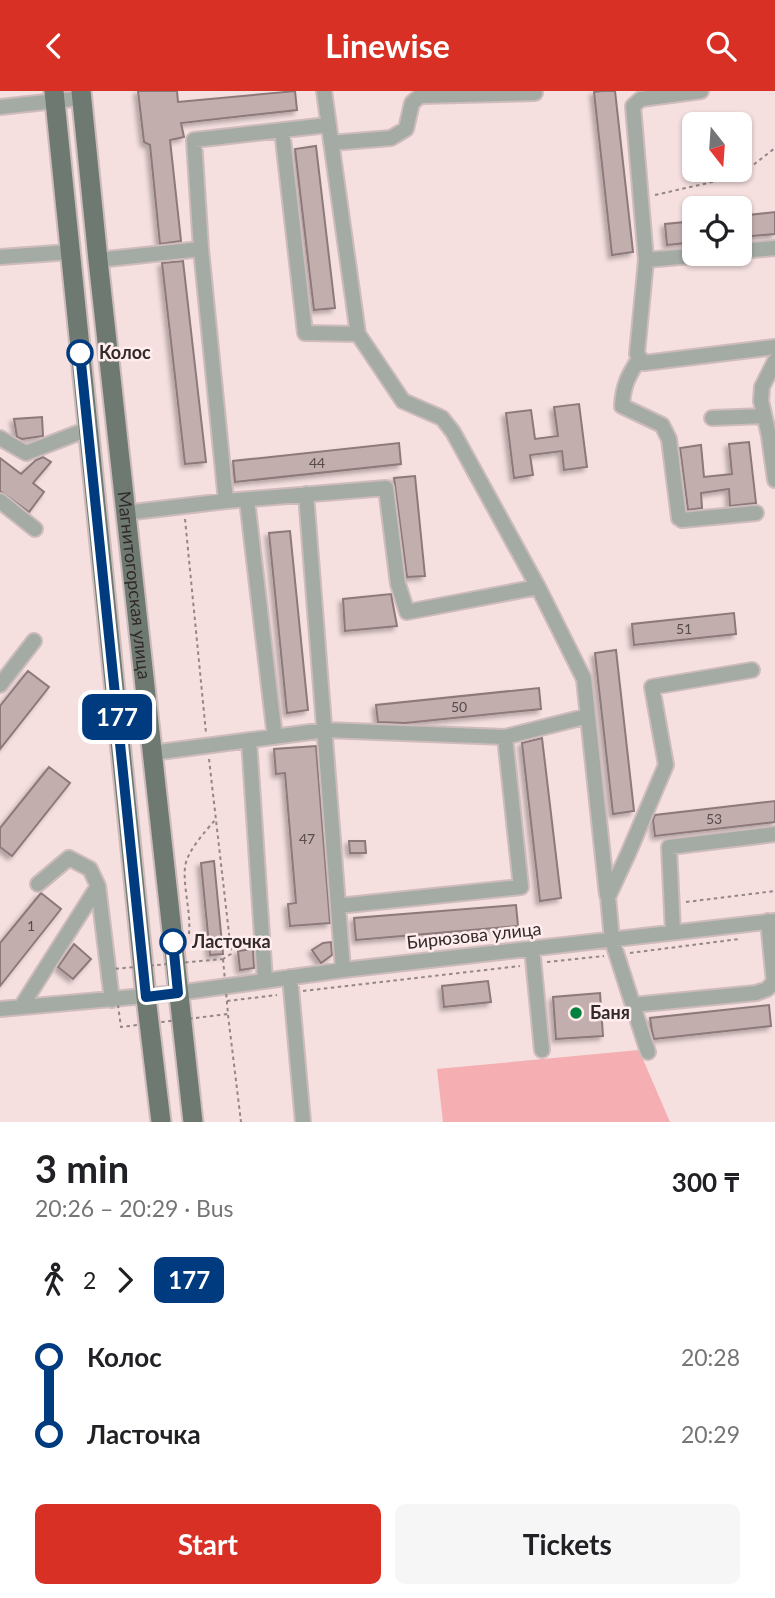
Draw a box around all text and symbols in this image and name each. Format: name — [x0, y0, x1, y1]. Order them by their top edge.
text: Linewise — [325, 26, 450, 65]
icon: back — [35, 27, 73, 65]
icon: search — [702, 27, 740, 65]
north arrow — [682, 112, 752, 182]
map controls — [682, 112, 752, 266]
button: locate — [682, 196, 752, 266]
marker: Колос — [67, 340, 93, 366]
place label: Колос — [99, 341, 151, 363]
house number: 44 — [309, 454, 325, 471]
street label: Магнитогорская улица — [114, 490, 156, 680]
house number: 51 — [676, 620, 692, 637]
line badge: 177 — [77, 694, 157, 740]
house number: 50 — [451, 698, 467, 715]
text: 177 — [96, 702, 138, 731]
house number: 53 — [706, 810, 722, 827]
house number: 47 — [299, 830, 315, 847]
house number: 1 — [27, 917, 35, 934]
street label: Бирюзова улица — [405, 917, 542, 953]
marker: Ласточка — [160, 929, 186, 955]
place label: Ласточка — [191, 930, 271, 952]
place label: Баня — [590, 1001, 630, 1023]
marker: Баня — [568, 1005, 584, 1021]
text: 3 min — [35, 1145, 129, 1191]
text: 300 ₸ — [672, 1166, 740, 1198]
text: 20:26 – 20:29 · Bus — [35, 1194, 234, 1222]
icon: walk — [35, 1261, 73, 1299]
icon: forward — [106, 1261, 144, 1299]
text: 177 — [168, 1265, 210, 1294]
text: 2 — [83, 1266, 96, 1294]
text: Колос — [87, 1341, 162, 1373]
text: 20:28 — [681, 1343, 740, 1371]
text: Ласточка — [87, 1418, 201, 1450]
text: 20:29 — [681, 1420, 740, 1448]
button: Start — [35, 1504, 381, 1584]
button: Tickets — [395, 1504, 740, 1584]

